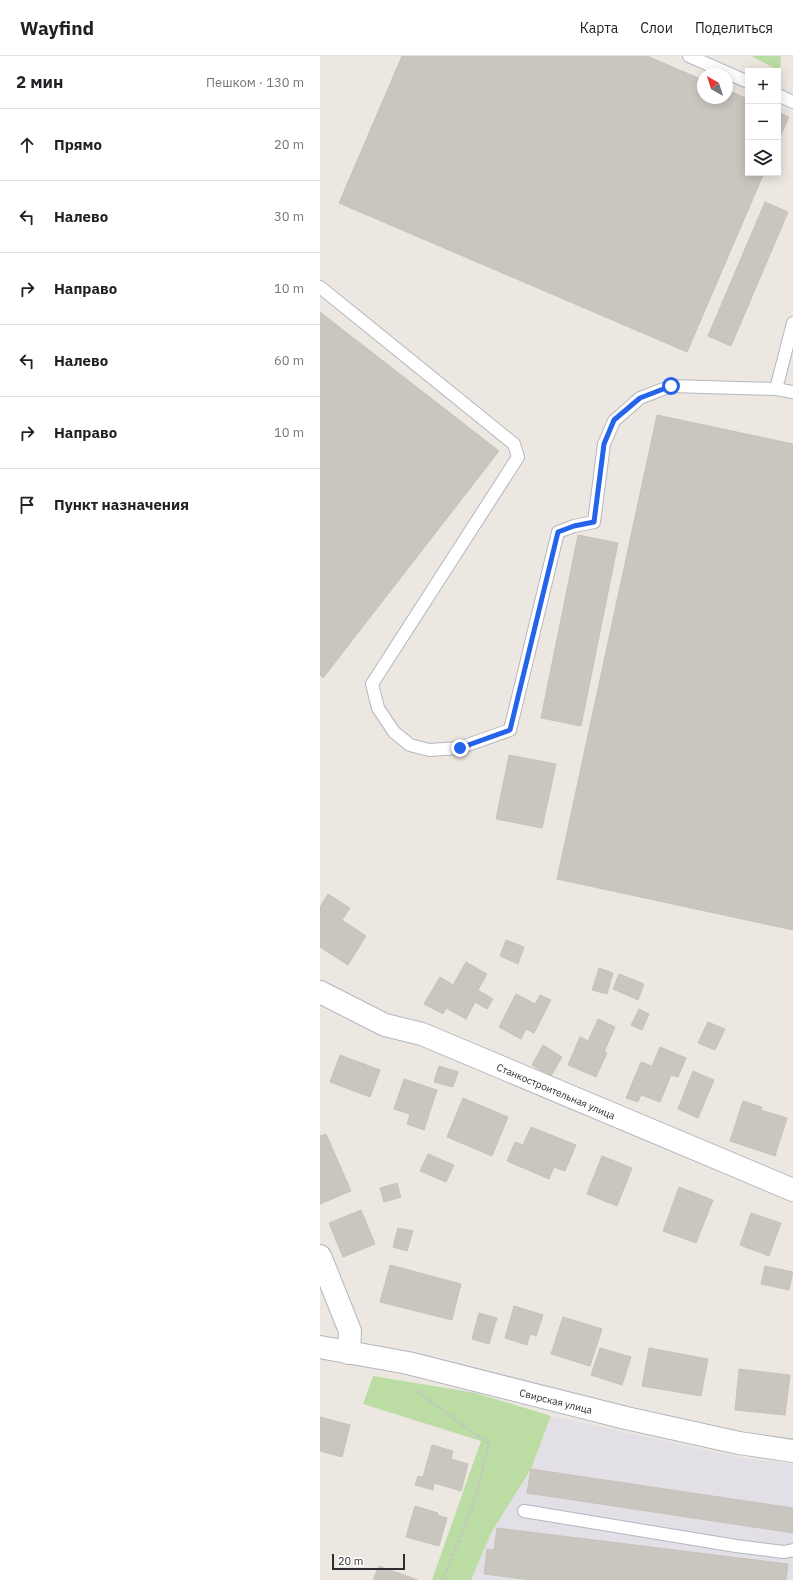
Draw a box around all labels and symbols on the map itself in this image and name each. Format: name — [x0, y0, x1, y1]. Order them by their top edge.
north arrow — [697, 68, 733, 104]
route start — [662, 377, 680, 395]
route end — [451, 739, 469, 757]
street label: Станкостроительная улица — [495, 1061, 618, 1123]
street label: Свирская улица — [518, 1386, 594, 1417]
scale bar — [332, 1552, 405, 1571]

